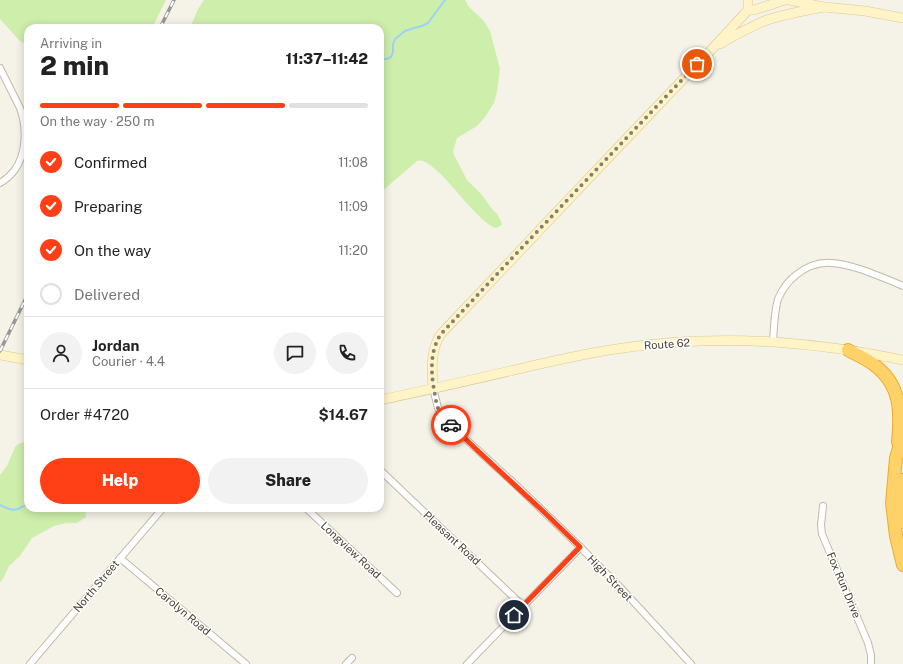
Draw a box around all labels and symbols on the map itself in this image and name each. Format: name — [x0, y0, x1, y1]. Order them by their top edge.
pin — [680, 47, 714, 81]
street label: Route 62 — [644, 336, 691, 352]
courier — [431, 405, 471, 445]
street label: Pleasant Road — [421, 509, 483, 567]
street label: Longview Road — [319, 519, 383, 581]
street label: Fox Run Drive — [825, 550, 863, 620]
street label: High Street — [585, 553, 635, 603]
street label: North Street — [71, 558, 121, 614]
street label: Carolyn Road — [153, 585, 213, 637]
pin — [497, 598, 531, 632]

